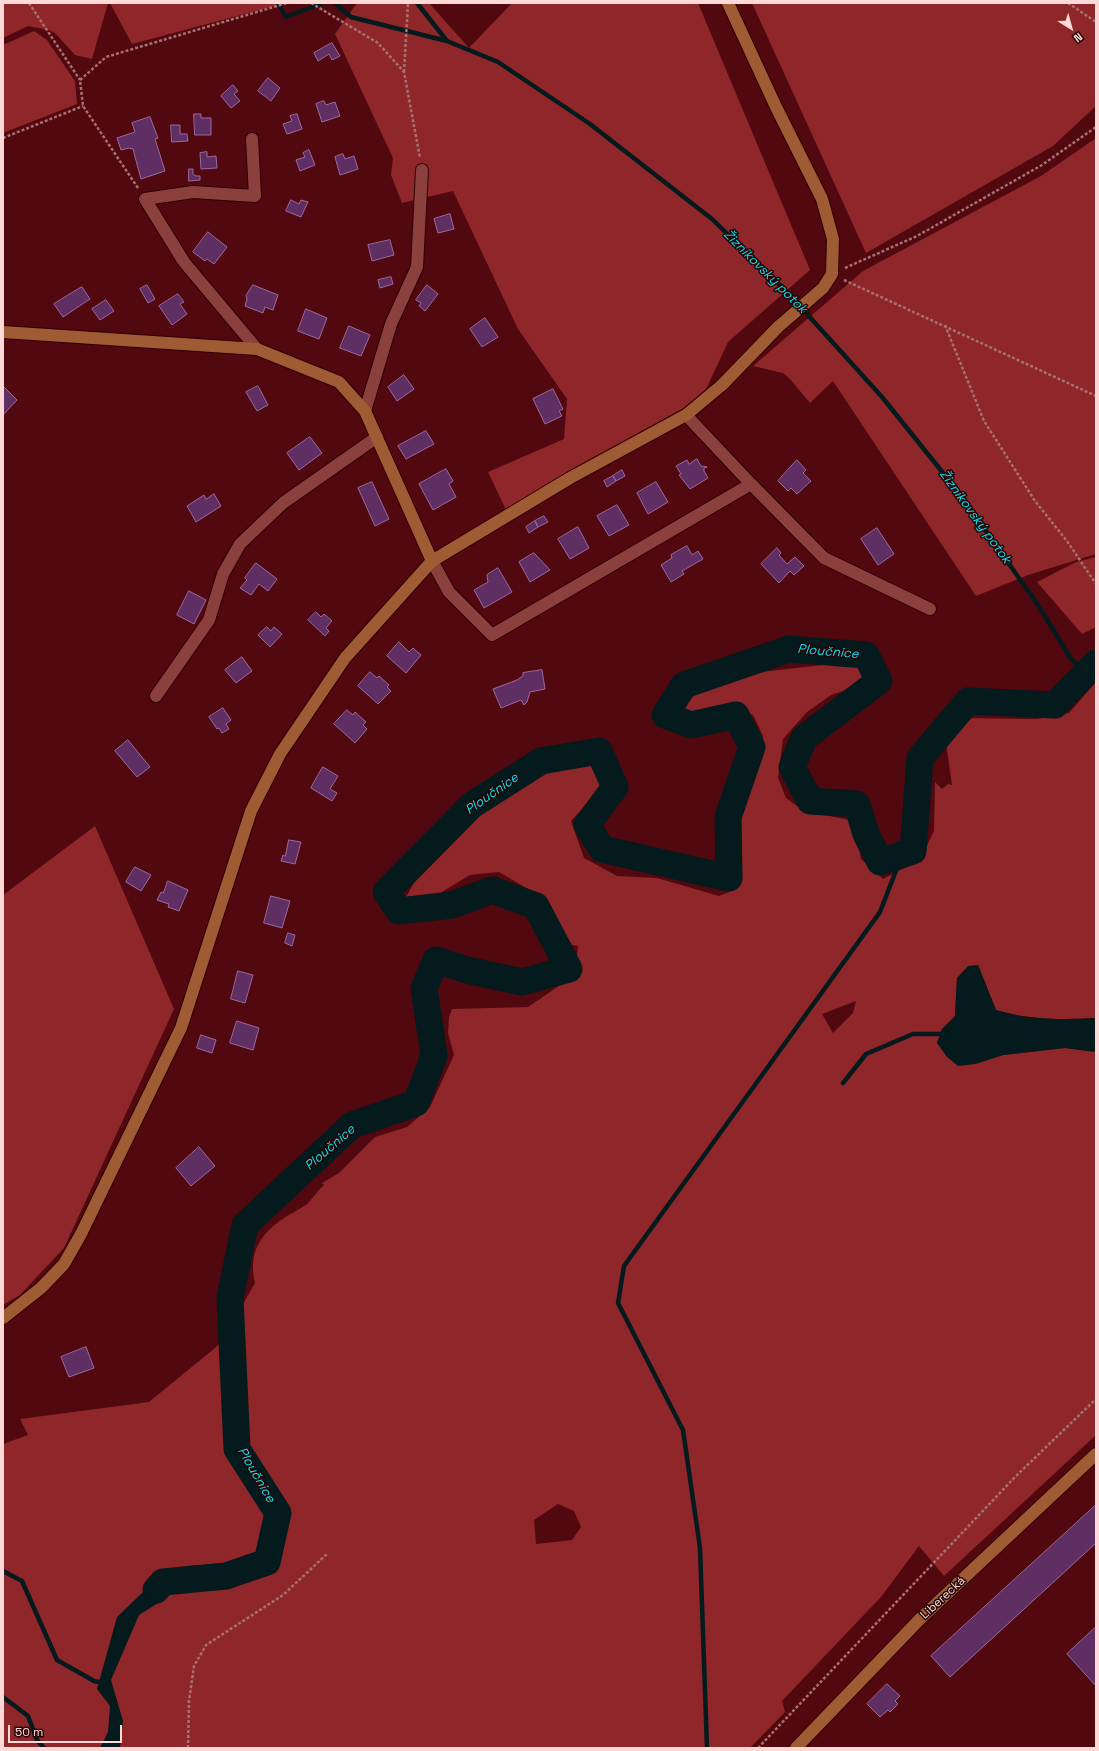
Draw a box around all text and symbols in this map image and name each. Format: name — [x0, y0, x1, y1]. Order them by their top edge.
north arrow — [1051, 8, 1091, 48]
text: N — [1071, 30, 1085, 45]
water label: Žizníkovský potok — [720, 227, 810, 317]
water label: Žizníkovský potok — [936, 467, 1014, 567]
water label: Ploučnice — [797, 642, 859, 662]
water label: Ploučnice — [462, 770, 522, 818]
water label: Ploučnice — [302, 1122, 358, 1174]
water label: Ploučnice — [234, 1445, 278, 1505]
street label: Liberecká — [918, 1574, 968, 1622]
scale bar — [10, 1717, 124, 1743]
text: 50 m — [15, 1724, 43, 1740]

